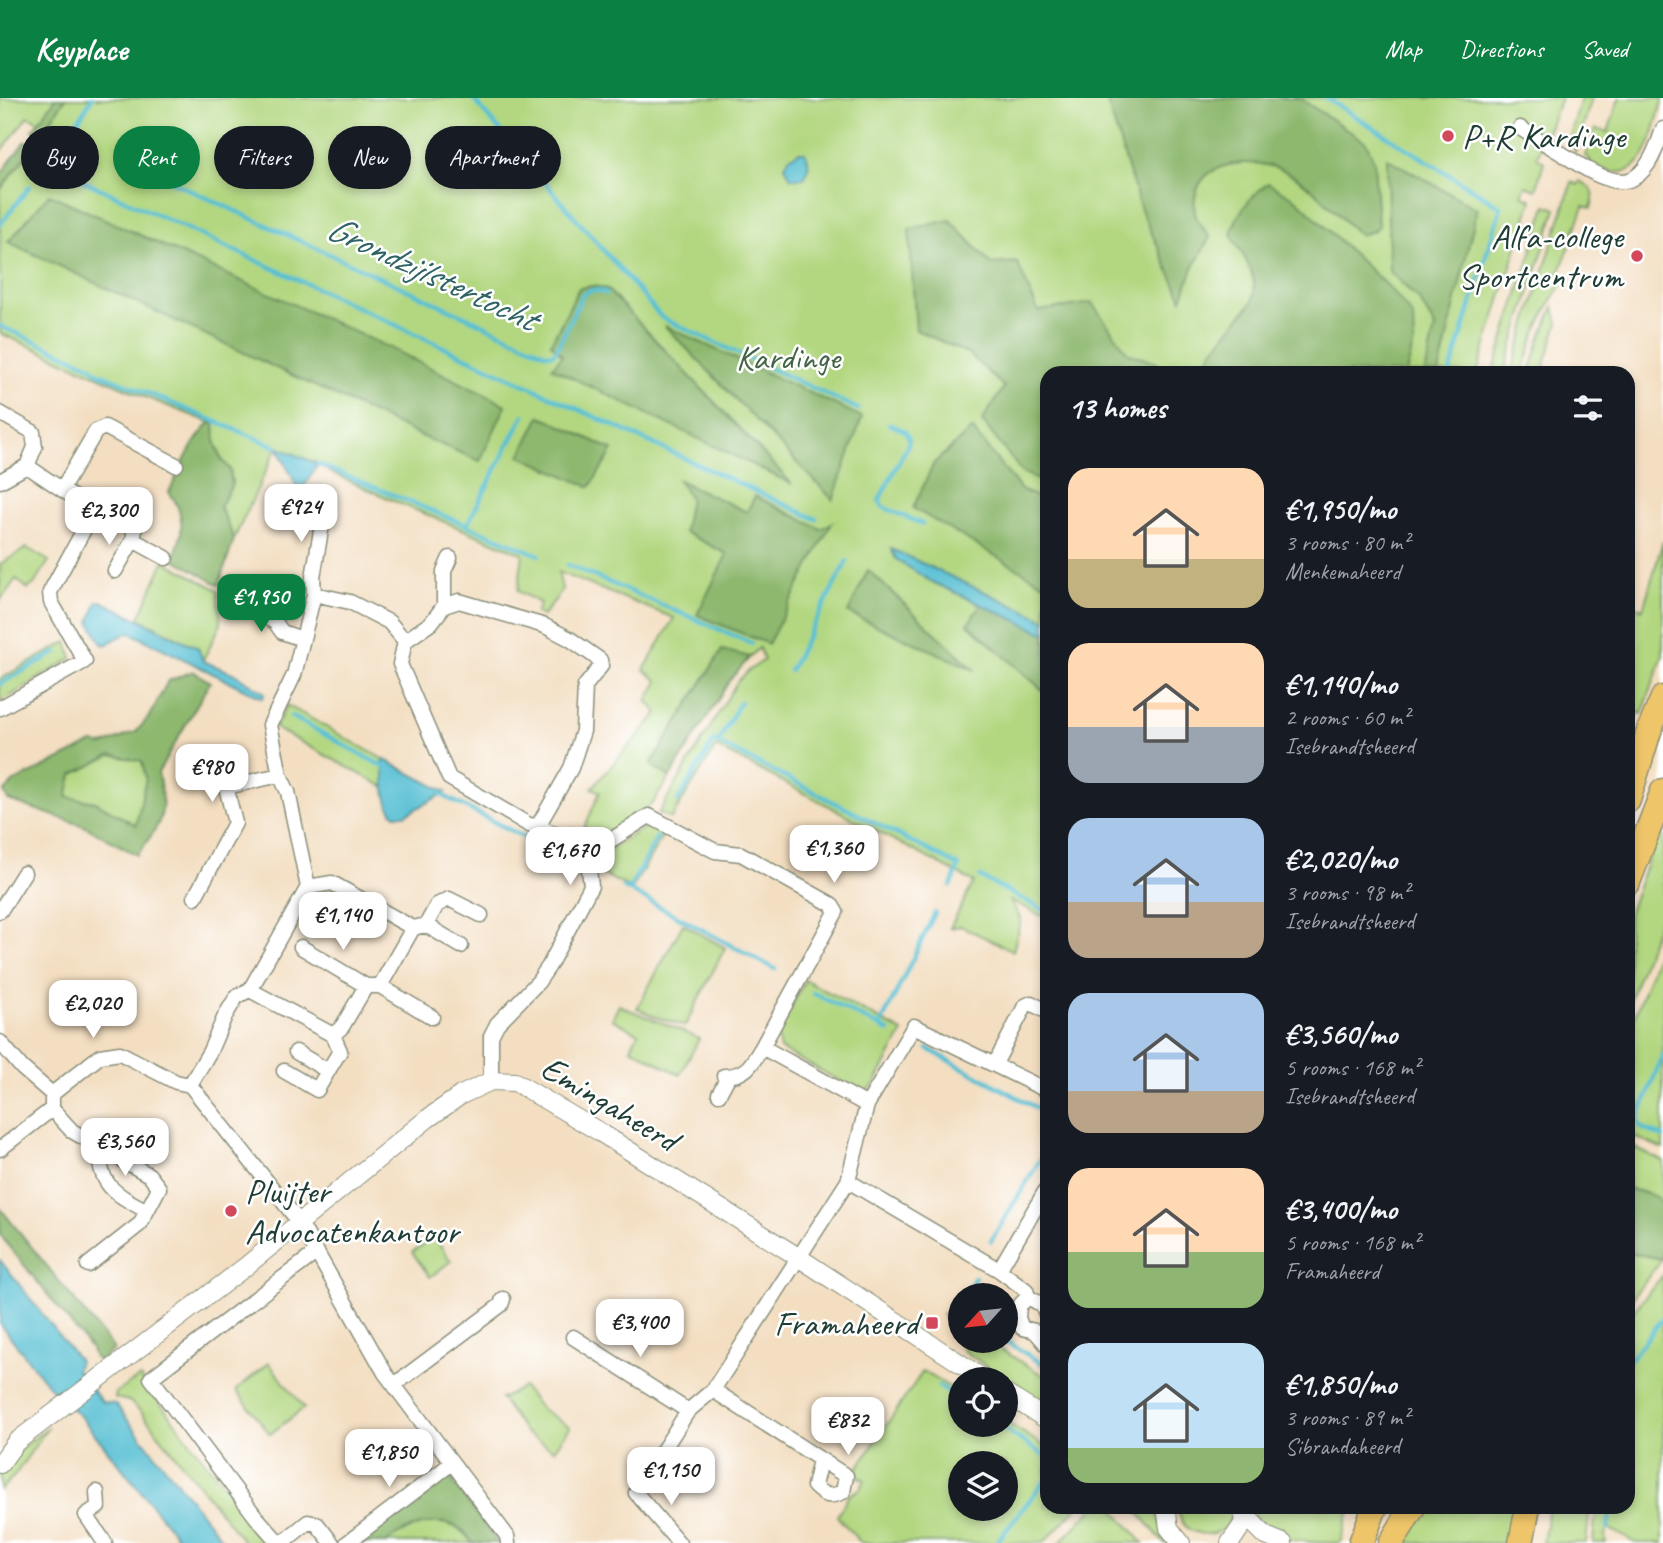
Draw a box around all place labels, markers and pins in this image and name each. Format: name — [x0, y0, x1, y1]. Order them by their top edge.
place label: P+R Kardinge — [1462, 114, 1628, 159]
marker: P+R Kardinge — [1440, 128, 1456, 144]
place label: Alfa-college Sportcentrum — [1458, 214, 1626, 299]
marker: Alfa-college Sportcentrum — [1629, 248, 1645, 264]
pin: €924 — [260, 484, 342, 544]
pin: €2,300 — [52, 488, 166, 547]
pin: €1,950 — [204, 574, 318, 634]
pin: €980 — [171, 744, 253, 804]
pin: €1,360 — [777, 826, 891, 885]
pin: €1,670 — [513, 828, 627, 887]
pin: €1,140 — [286, 892, 400, 952]
pin: €2,020 — [36, 981, 150, 1040]
pin: €3,560 — [68, 1118, 182, 1178]
place label: Pluijter Advocatenkantoor — [245, 1169, 461, 1254]
marker: Pluijter Advocatenkantoor — [223, 1203, 239, 1219]
pin: €3,400 — [583, 1300, 697, 1359]
place label: Framaheerd — [774, 1301, 923, 1346]
marker: Framaheerd — [924, 1315, 940, 1331]
pin: €832 — [807, 1398, 889, 1457]
pin: €1,850 — [332, 1430, 446, 1489]
pin: €1,150 — [614, 1448, 728, 1507]

